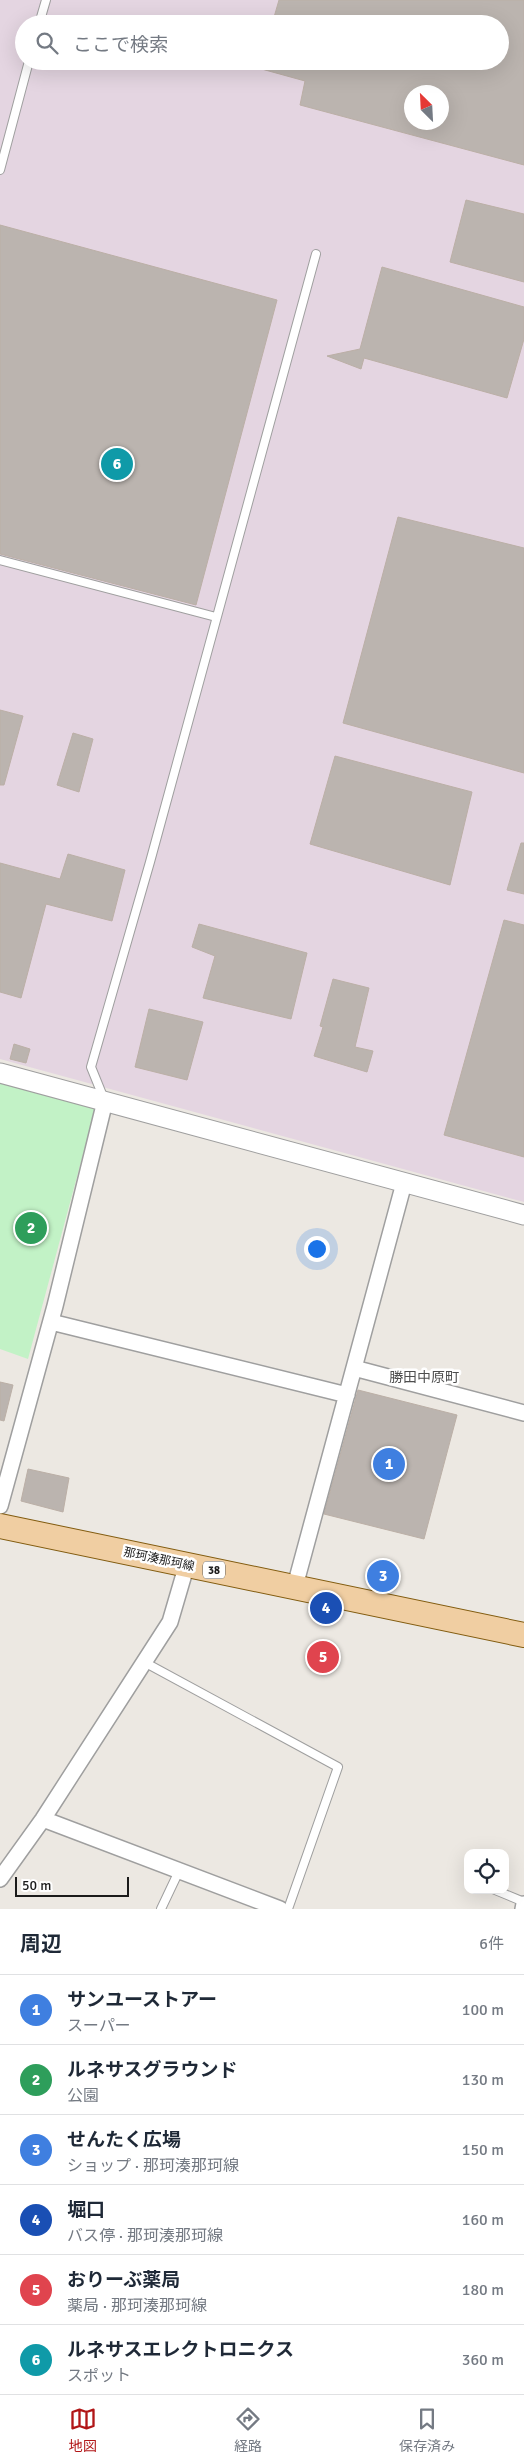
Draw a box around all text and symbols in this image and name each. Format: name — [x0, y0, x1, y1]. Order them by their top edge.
search box — [15, 15, 509, 70]
icon: search — [33, 29, 61, 57]
text: ここで検索 — [73, 33, 168, 57]
north arrow — [404, 85, 449, 130]
pin: 6 — [101, 445, 133, 483]
pin: 2 — [15, 1209, 47, 1247]
your location — [304, 1236, 330, 1262]
district label: 勝田中原町 — [389, 1369, 459, 1386]
pin: 1 — [373, 1445, 405, 1483]
street label: 那珂湊那珂線 — [122, 1545, 196, 1574]
pin: 3 — [367, 1557, 399, 1595]
road number: 38 — [203, 1562, 225, 1578]
pin: 4 — [310, 1589, 342, 1627]
pin: 5 — [307, 1638, 339, 1676]
map controls — [464, 1849, 509, 1894]
button: locate — [464, 1849, 509, 1894]
scale bar — [15, 1874, 129, 1897]
text: 50 m — [22, 1877, 51, 1894]
text: 周辺 — [20, 1931, 62, 1957]
text: 6件 — [479, 1934, 504, 1954]
text: サンユーストアー — [67, 1988, 217, 2012]
text: 1 — [32, 2000, 40, 2020]
text: 100 m — [462, 2000, 504, 2020]
text: スーパー — [67, 2016, 131, 2036]
text: ルネサスグラウンド — [67, 2058, 238, 2082]
text: 2 — [32, 2070, 40, 2090]
text: 130 m — [462, 2070, 504, 2090]
text: 公園 — [67, 2086, 99, 2106]
text: せんたく広場 — [67, 2128, 181, 2152]
text: 3 — [32, 2140, 40, 2160]
text: 150 m — [462, 2140, 504, 2160]
text: ショップ · 那珂湊那珂線 — [67, 2156, 239, 2176]
text: 堀口 — [67, 2198, 105, 2222]
text: 4 — [32, 2210, 40, 2230]
text: 160 m — [462, 2210, 504, 2230]
text: バス停 · 那珂湊那珂線 — [67, 2226, 223, 2246]
text: おりーぶ薬局 — [67, 2268, 180, 2292]
text: 5 — [32, 2280, 40, 2300]
text: 180 m — [462, 2280, 504, 2300]
text: 薬局 · 那珂湊那珂線 — [67, 2296, 207, 2316]
text: ルネサスエレクトロニクス — [67, 2338, 294, 2362]
text: 6 — [32, 2350, 40, 2370]
text: 360 m — [462, 2350, 504, 2370]
text: スポット — [67, 2366, 131, 2386]
tab: 地図 — [69, 2405, 97, 2455]
tab: 経路 — [234, 2405, 262, 2455]
tab: 保存済み — [399, 2405, 455, 2455]

